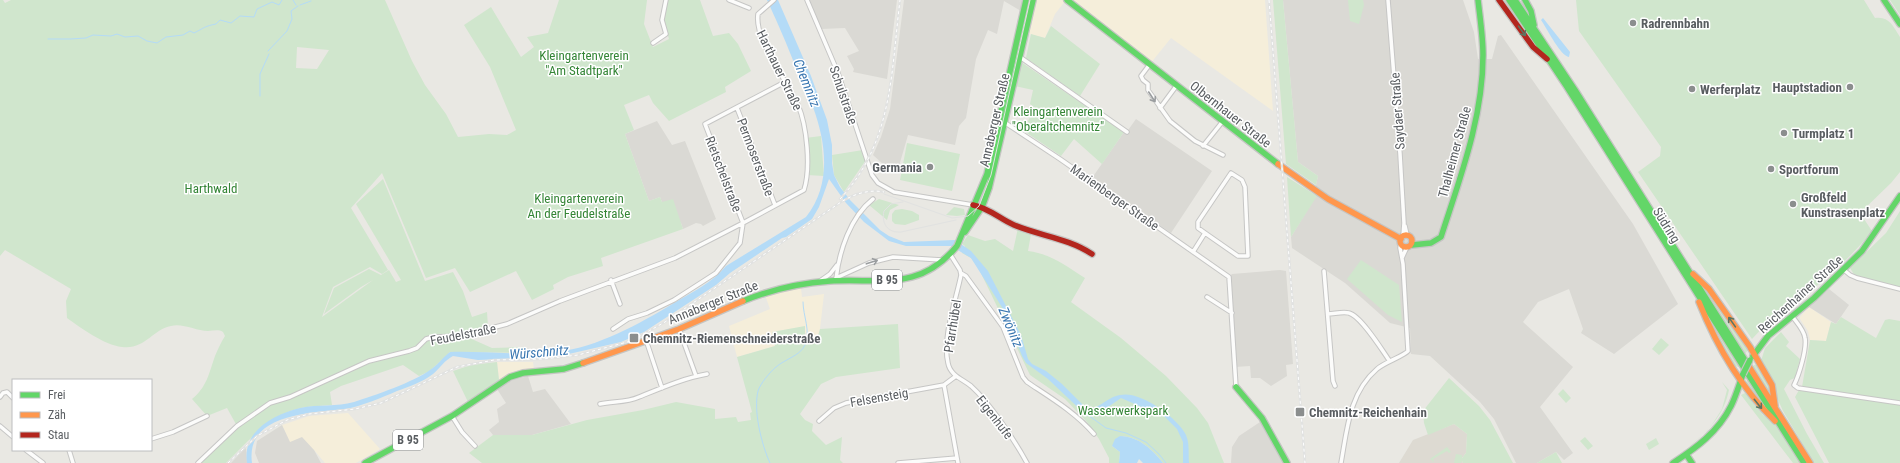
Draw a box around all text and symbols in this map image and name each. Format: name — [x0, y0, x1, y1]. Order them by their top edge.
place label: Radrennbahn — [1641, 16, 1709, 31]
marker: Radrennbahn — [1628, 18, 1638, 28]
one-way arrow — [1518, 26, 1526, 37]
street label: Harthauer Straße — [754, 28, 806, 113]
park label: Kleingartenverein "Am Stadtpark" — [539, 48, 629, 78]
water label: Chemnitz — [790, 57, 824, 109]
street label: Schulstraße — [827, 64, 861, 126]
street label: Annaberger Straße — [976, 72, 1013, 168]
street label: Saydaer Straße — [1387, 72, 1408, 150]
street label: Olbernhauer Straße — [1187, 78, 1274, 151]
place label: Hauptstadion — [1772, 80, 1842, 95]
place label: Werferplatz — [1700, 82, 1761, 97]
marker: Hauptstadion — [1845, 82, 1855, 92]
marker: Werferplatz — [1687, 84, 1697, 94]
one-way arrow — [1149, 91, 1157, 103]
park label: Kleingartenverein "Oberaltchemnitz" — [1012, 104, 1104, 134]
street label: Thalheimer Straße — [1435, 105, 1474, 199]
street label: Permoserstraße — [734, 116, 777, 198]
place label: Turmplatz 1 — [1792, 126, 1854, 141]
marker: Turmplatz 1 — [1779, 128, 1789, 138]
street label: Rietschelstraße — [702, 134, 745, 214]
place label: Germania — [872, 160, 922, 175]
street label: Marienberger Straße — [1068, 161, 1162, 234]
marker: Germania — [925, 162, 935, 172]
place label: Sportforum — [1779, 162, 1839, 177]
marker: Sportforum — [1766, 164, 1776, 174]
park label: Harthwald — [185, 181, 237, 196]
place label: Großfeld Kunstrasenplatz — [1801, 190, 1885, 220]
park label: Kleingartenverein An der Feudelstraße — [528, 191, 630, 221]
marker: Großfeld Kunstrasenplatz — [1788, 199, 1798, 209]
street label: Südring — [1650, 205, 1683, 246]
street label: Reichenhainer Straße — [1755, 252, 1846, 336]
one-way arrow — [865, 258, 878, 265]
road number: B 95 — [872, 270, 902, 290]
street label: Annaberger Straße — [666, 278, 760, 327]
street label: Pfarrhübel — [941, 298, 964, 354]
water label: Zwönitz — [995, 304, 1027, 350]
one-way arrow — [1728, 317, 1736, 328]
street label: Feudelstraße — [429, 321, 497, 348]
place label: Chemnitz-Riemenschneiderstraße — [643, 331, 821, 346]
marker: Chemnitz-Riemenschneiderstraße — [628, 332, 640, 344]
water label: Würschnitz — [509, 341, 569, 363]
legend — [12, 379, 152, 451]
street label: Felsensteig — [849, 385, 909, 410]
text: Frei — [48, 388, 66, 402]
street label: Eigenhufe — [973, 393, 1016, 442]
one-way arrow — [1754, 399, 1763, 410]
park label: Wasserwerkspark — [1078, 403, 1168, 418]
place label: Chemnitz-Reichenhain — [1309, 405, 1427, 420]
marker: Chemnitz-Reichenhain — [1294, 406, 1306, 418]
text: Zäh — [48, 408, 66, 422]
text: Stau — [48, 428, 70, 442]
road number: B 95 — [393, 430, 423, 450]

